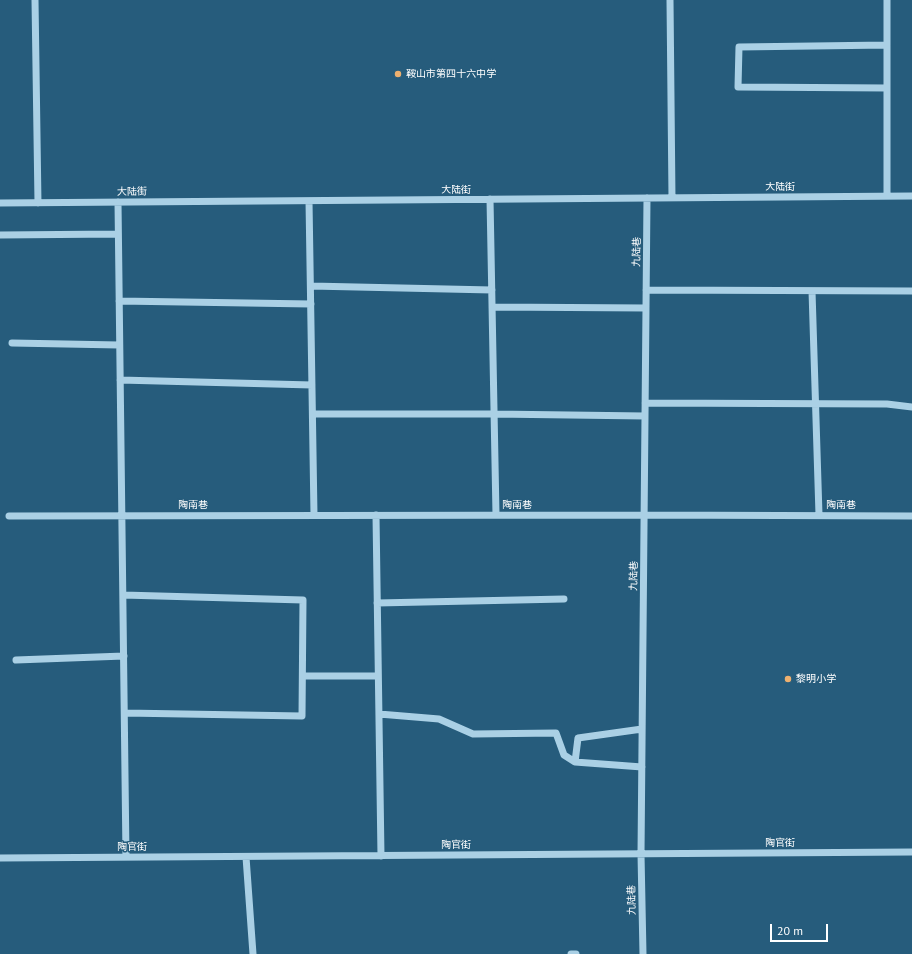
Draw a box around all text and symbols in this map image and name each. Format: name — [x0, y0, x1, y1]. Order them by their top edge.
place label: 鞍山市第四十六中学 — [406, 68, 496, 80]
marker: 鞍山市第四十六中学 — [393, 69, 403, 79]
street label: 大陆街 — [765, 181, 795, 193]
street label: 大陆街 — [441, 184, 471, 196]
street label: 大陆街 — [117, 186, 147, 198]
street label: 九陆巷 — [631, 237, 643, 267]
street label: 陶南巷 — [178, 499, 208, 511]
street label: 陶南巷 — [502, 499, 532, 511]
street label: 陶南巷 — [826, 499, 856, 511]
street label: 九陆巷 — [628, 561, 640, 591]
place label: 黎明小学 — [796, 673, 836, 685]
marker: 黎明小学 — [783, 674, 793, 684]
street label: 陶官街 — [765, 837, 795, 849]
street label: 陶官街 — [441, 839, 471, 851]
street label: 陶官街 — [117, 841, 147, 853]
street label: 九陆巷 — [626, 885, 638, 915]
scale bar — [772, 916, 830, 942]
text: 20 m — [777, 923, 803, 938]

